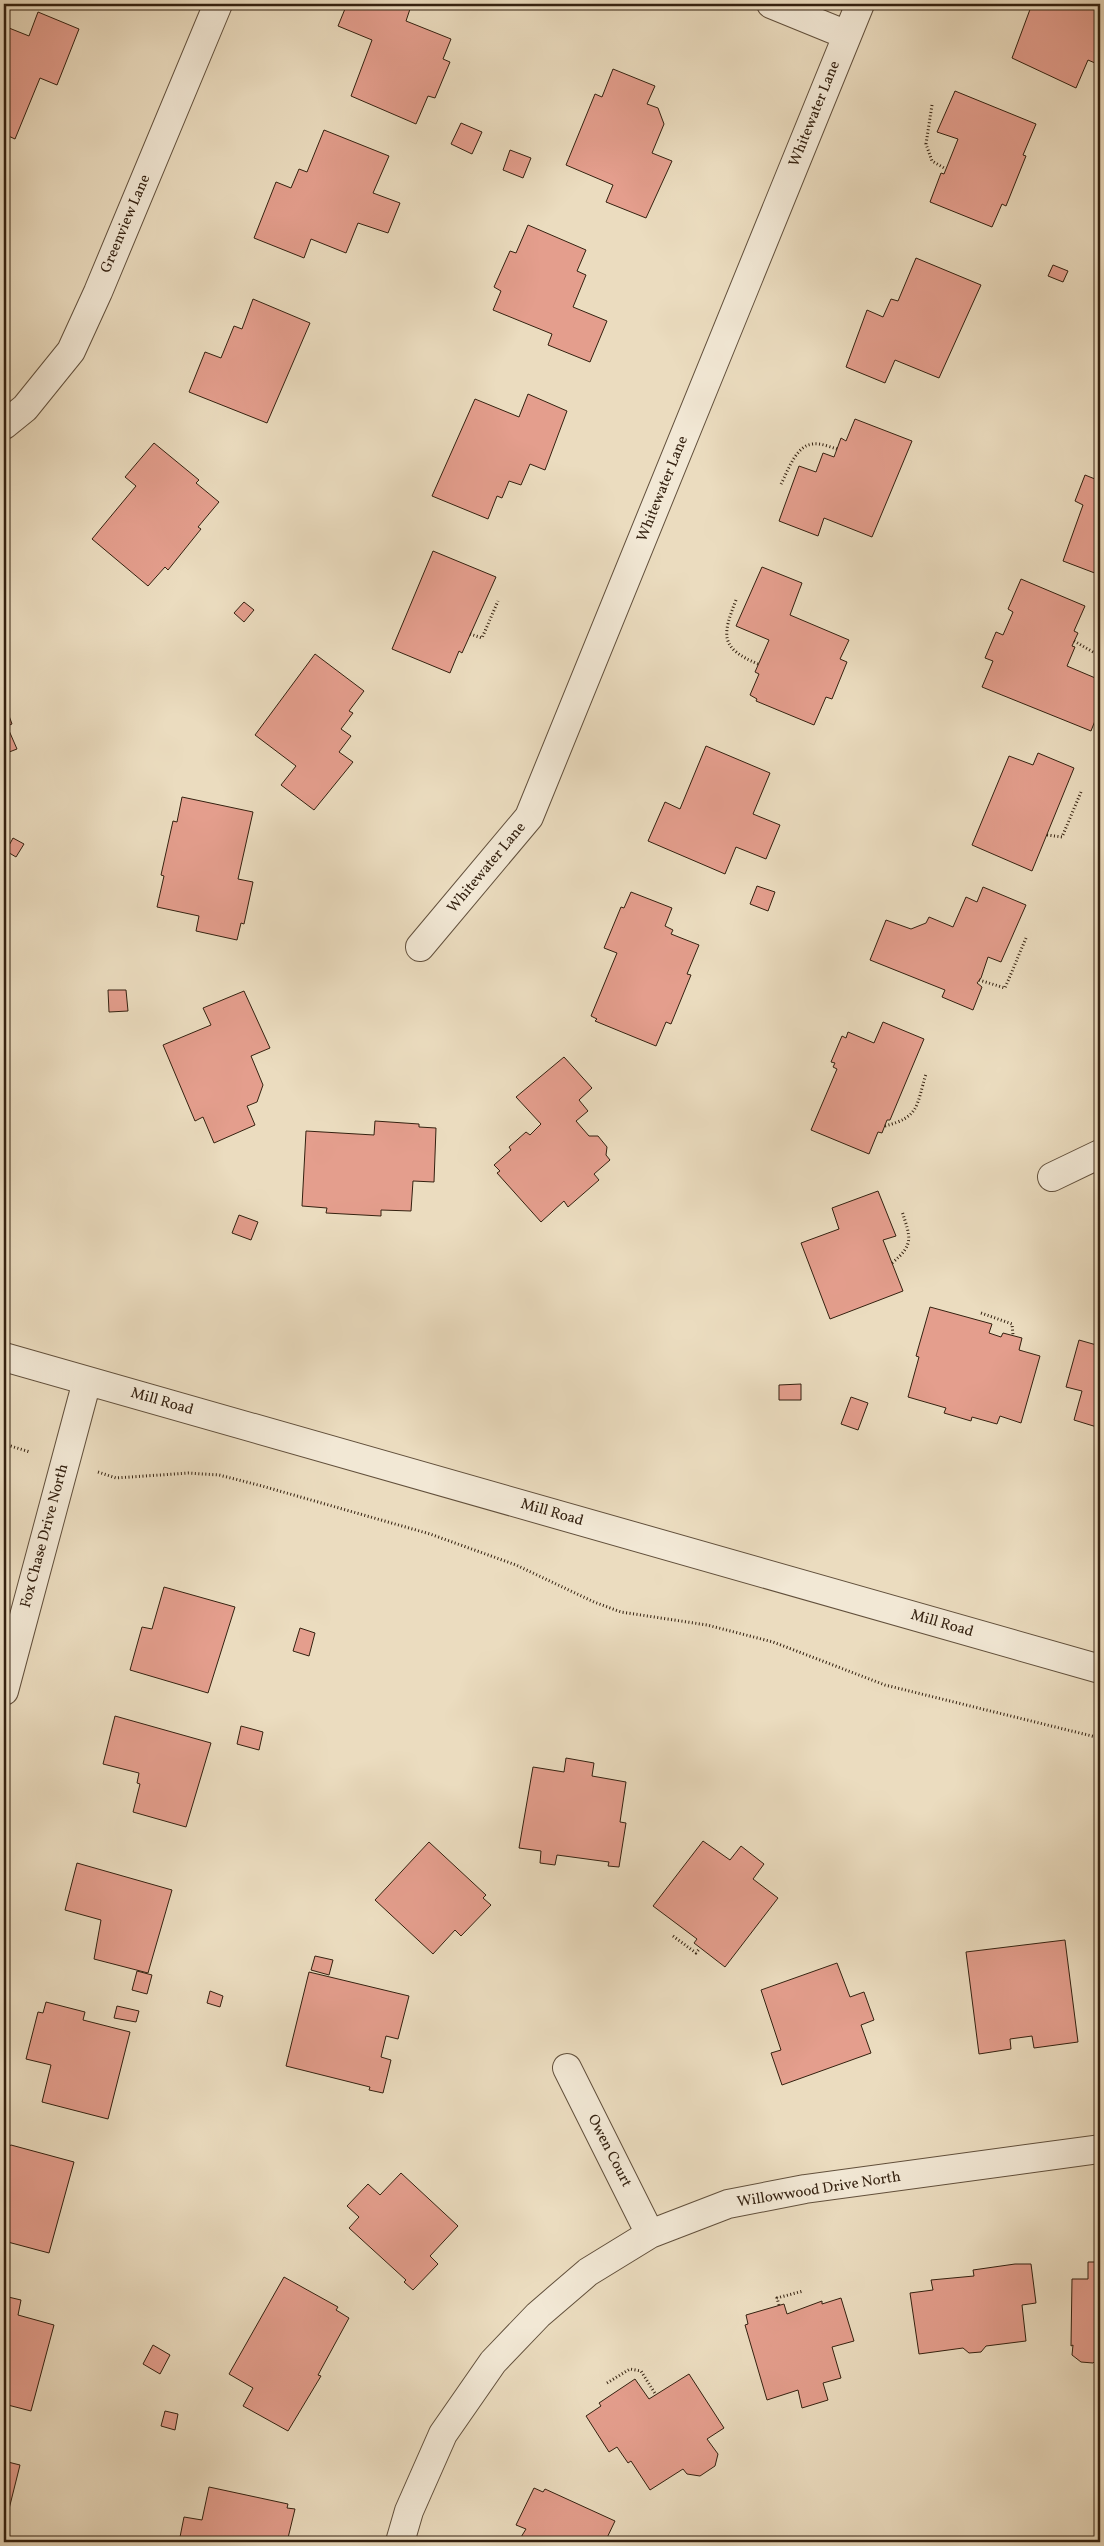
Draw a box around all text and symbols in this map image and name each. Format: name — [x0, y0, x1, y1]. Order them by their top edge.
street label: Whitewater Lane — [784, 58, 846, 170]
street label: Greenview Lane — [96, 171, 156, 277]
street label: Whitewater Lane — [632, 433, 694, 545]
street label: Whitewater Lane — [443, 818, 531, 918]
street label: Mill Road — [128, 1383, 196, 1421]
street label: Fox Chase Drive North — [16, 1462, 74, 1610]
street label: Mill Road — [518, 1494, 586, 1532]
street label: Mill Road — [908, 1605, 976, 1643]
street label: Owen Court — [582, 2111, 636, 2191]
street label: Willowwood Drive North — [736, 2167, 902, 2213]

